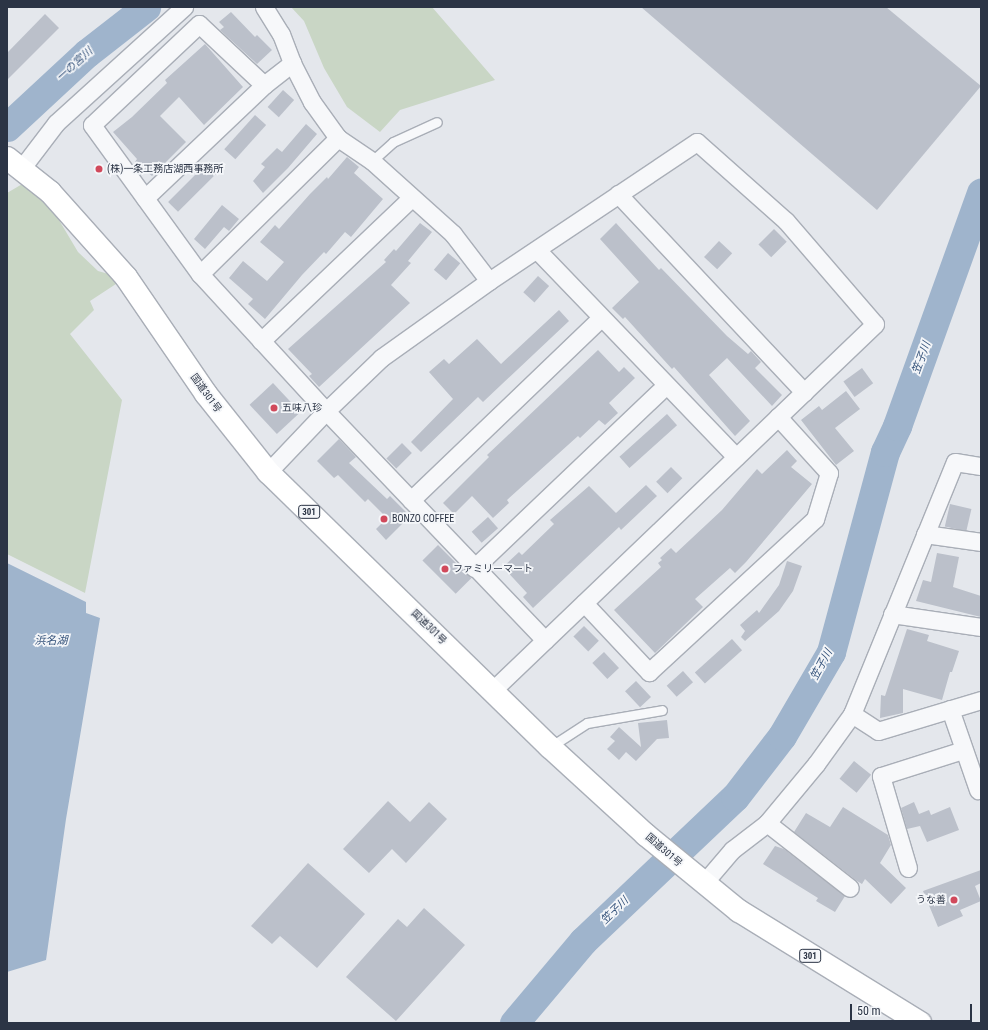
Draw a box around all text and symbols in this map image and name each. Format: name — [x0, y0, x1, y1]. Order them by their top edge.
water label: 一の宮川 — [54, 45, 96, 85]
place label: (株)一条工務店湖西事務所 — [107, 163, 223, 175]
marker: (株)一条工務店湖西事務所 — [94, 164, 104, 174]
water label: 笠子川 — [910, 340, 934, 376]
street label: 国道301号 — [188, 371, 224, 415]
place label: 五味八珍 — [282, 402, 322, 414]
marker: 五味八珍 — [269, 403, 279, 413]
road number: 301 — [298, 505, 320, 519]
place label: BONZO COFFEE — [392, 513, 454, 525]
marker: BONZO COFFEE — [379, 514, 389, 524]
place label: ファミリーマート — [453, 563, 533, 575]
marker: ファミリーマート — [440, 564, 450, 574]
street label: 国道301号 — [409, 607, 449, 647]
water label: 浜名湖 — [35, 634, 67, 648]
water label: 笠子川 — [808, 647, 836, 683]
street label: 国道301号 — [643, 831, 685, 869]
place label: うな善 — [916, 894, 946, 906]
water label: 笠子川 — [599, 895, 631, 927]
marker: うな善 — [949, 895, 959, 905]
road number: 301 — [799, 949, 821, 963]
scale bar — [852, 996, 974, 1022]
text: 50 m — [857, 1004, 881, 1018]

